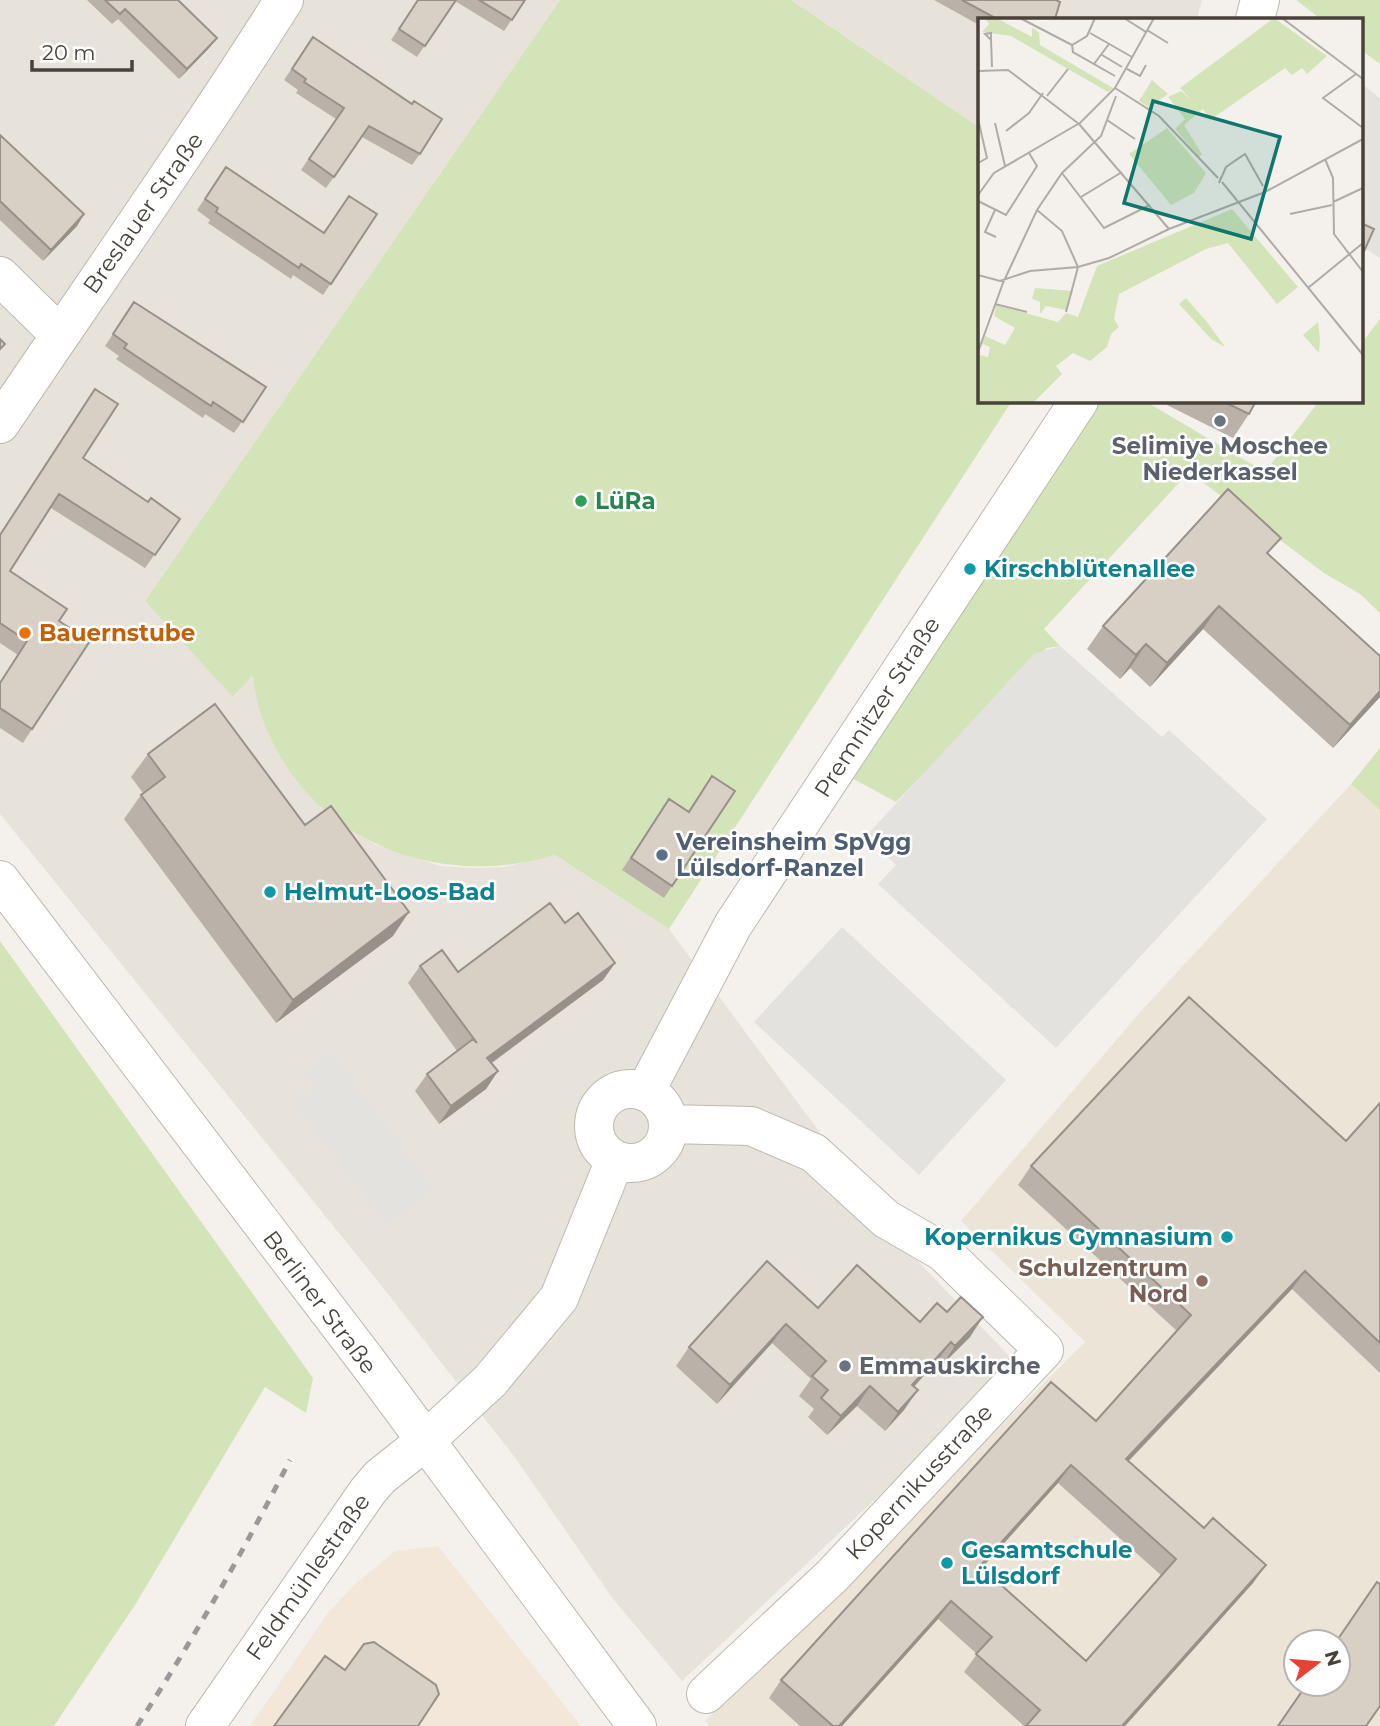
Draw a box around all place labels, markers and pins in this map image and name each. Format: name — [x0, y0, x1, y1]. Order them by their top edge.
marker: Selimiye Moschee Niederkassel — [1212, 413, 1228, 429]
place label: Selimiye Moschee Niederkassel — [1112, 432, 1328, 486]
place label: LüRa — [595, 487, 656, 515]
marker: LüRa — [573, 493, 589, 509]
place label: Kirschblütenallee — [984, 555, 1195, 583]
marker: Kirschblütenallee — [962, 561, 978, 577]
place label: Bauernstube — [39, 619, 195, 647]
marker: Bauernstube — [17, 625, 33, 641]
place label: Vereinsheim SpVgg Lülsdorf-Ranzel — [675, 828, 911, 882]
marker: Vereinsheim SpVgg Lülsdorf-Ranzel — [654, 847, 670, 863]
place label: Helmut-Loos-Bad — [284, 878, 495, 906]
marker: Helmut-Loos-Bad — [262, 884, 278, 900]
place label: Kopernikus Gymnasium — [924, 1223, 1213, 1251]
marker: Kopernikus Gymnasium — [1219, 1229, 1235, 1245]
place label: Schulzentrum Nord — [1019, 1254, 1188, 1308]
marker: Schulzentrum Nord — [1194, 1273, 1210, 1289]
place label: Emmauskirche — [859, 1352, 1041, 1380]
marker: Emmauskirche — [837, 1358, 853, 1374]
place label: Gesamtschule Lülsdorf — [961, 1536, 1133, 1590]
marker: Gesamtschule Lülsdorf — [939, 1555, 955, 1571]

